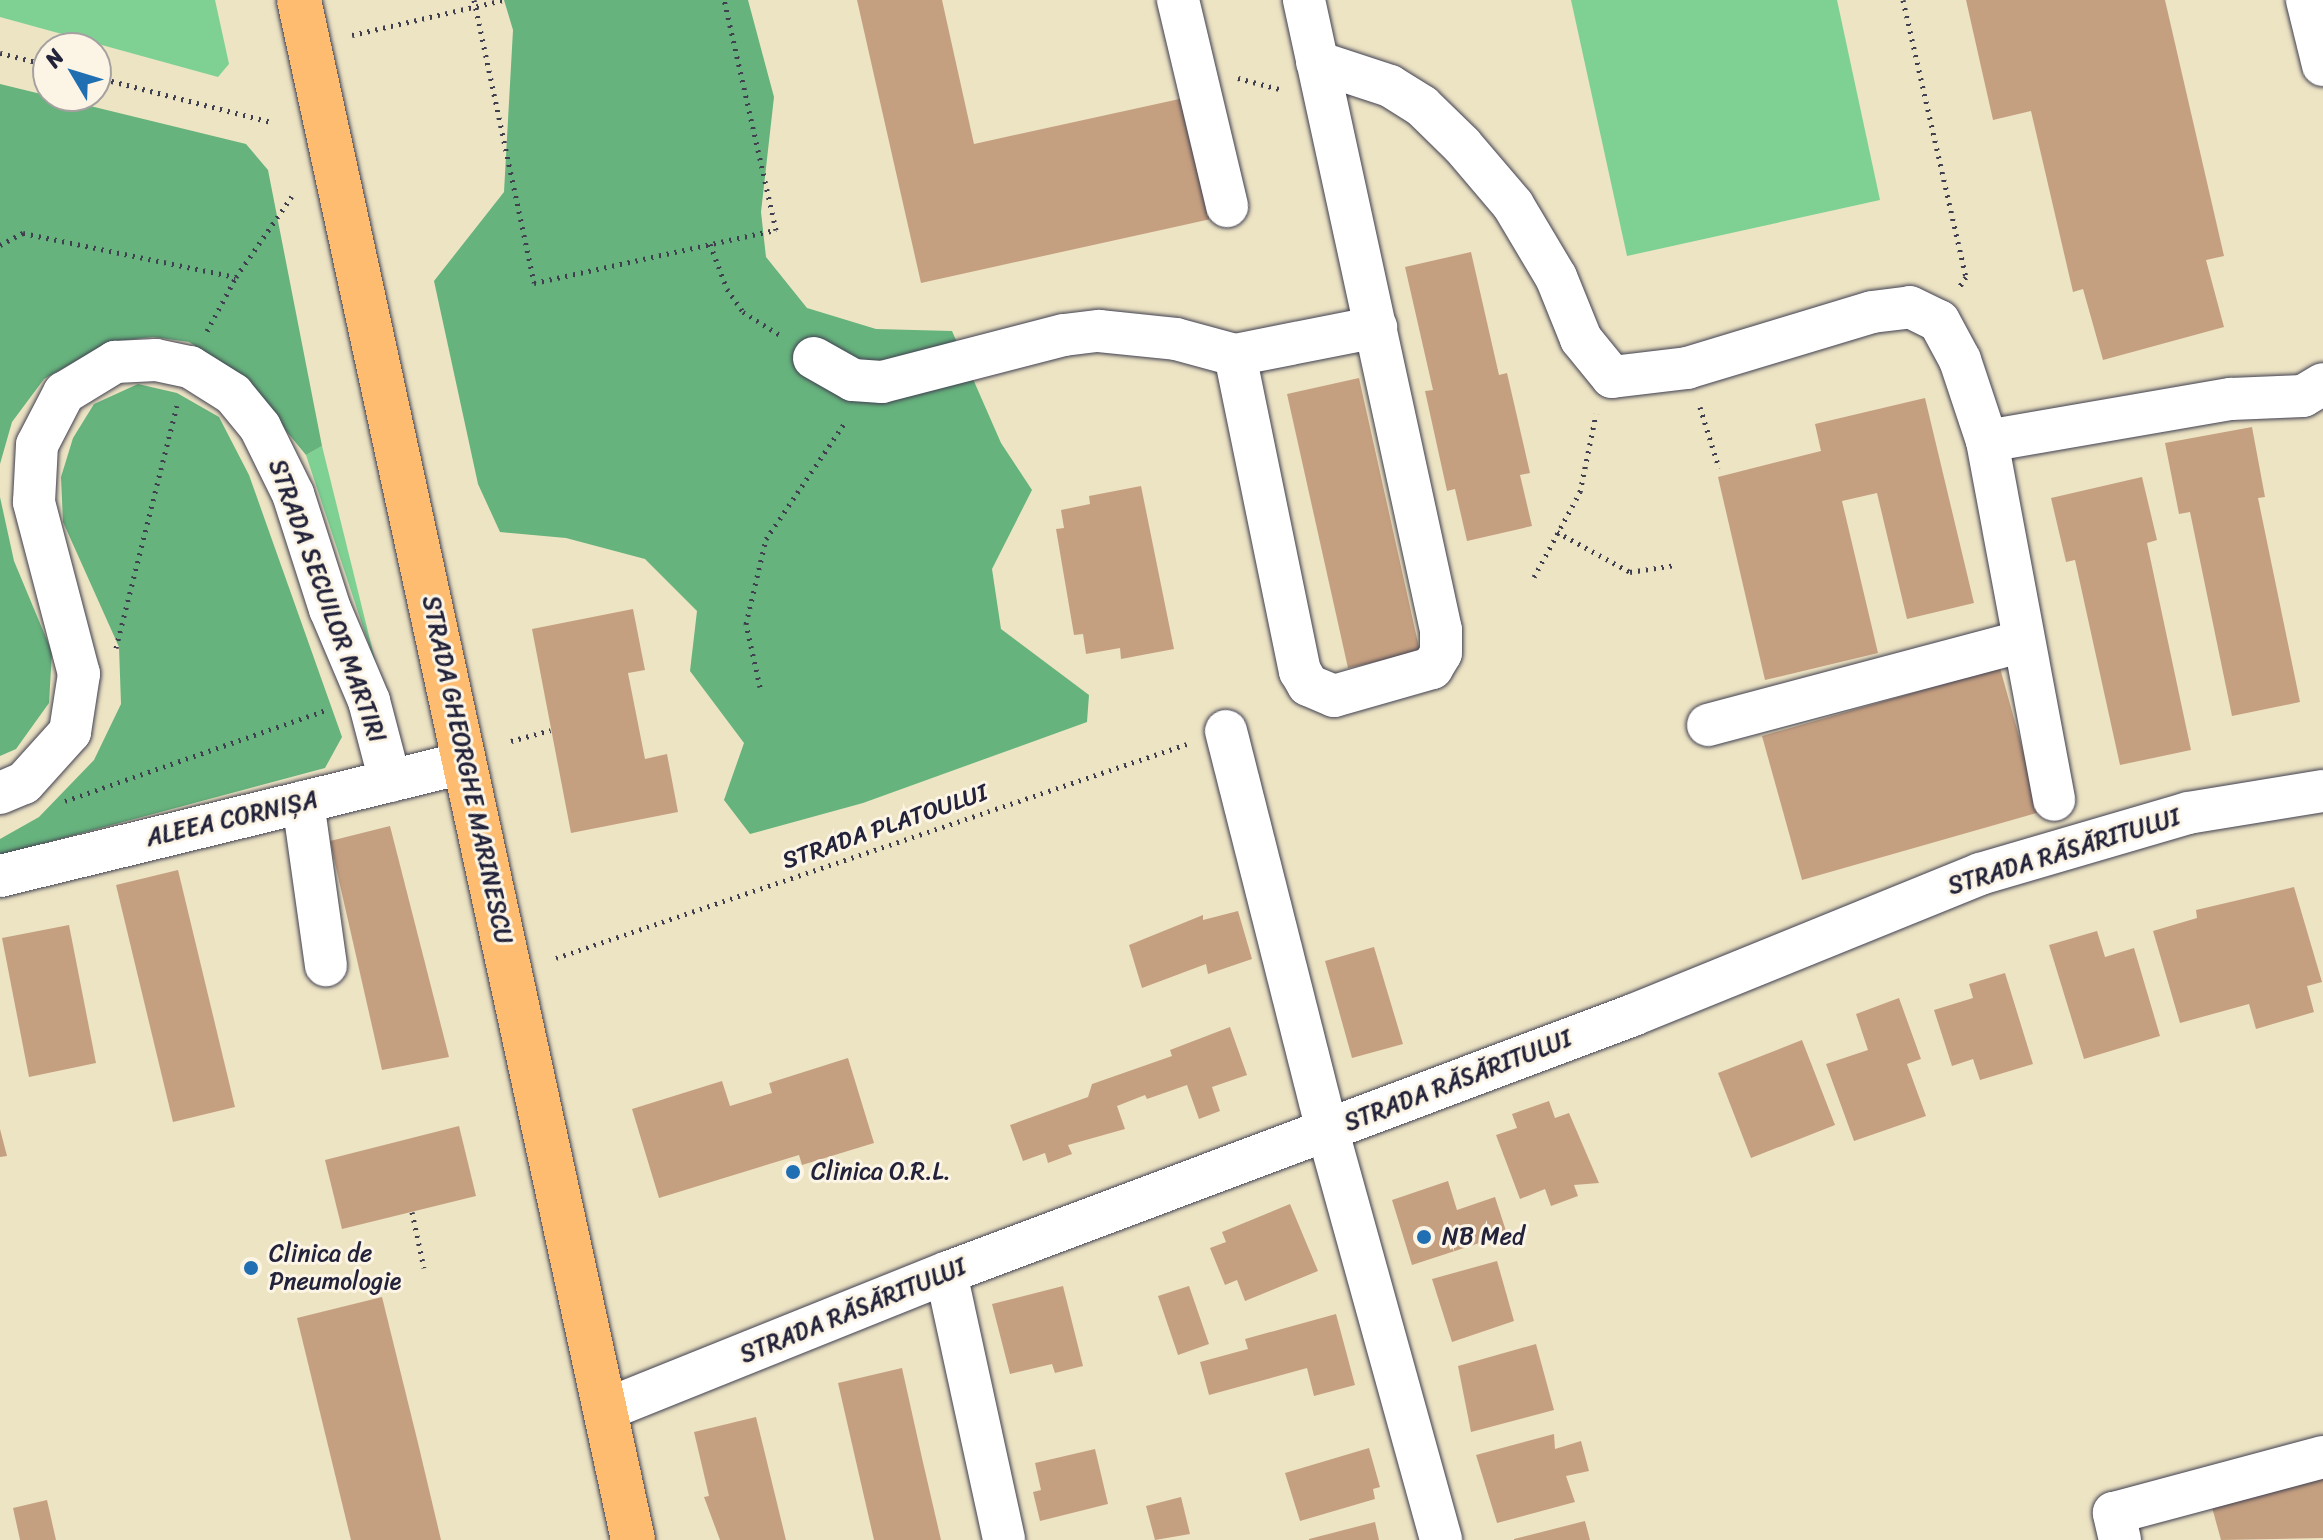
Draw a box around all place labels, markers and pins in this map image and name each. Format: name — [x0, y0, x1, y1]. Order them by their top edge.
place label: Clinica O.R.L. — [811, 1158, 951, 1186]
marker: Clinica O.R.L. — [782, 1161, 804, 1183]
place label: NB Med — [1442, 1223, 1525, 1251]
marker: NB Med — [1413, 1226, 1435, 1248]
place label: Clinica de Pneumologie — [269, 1240, 401, 1296]
marker: Clinica de Pneumologie — [240, 1257, 262, 1279]

